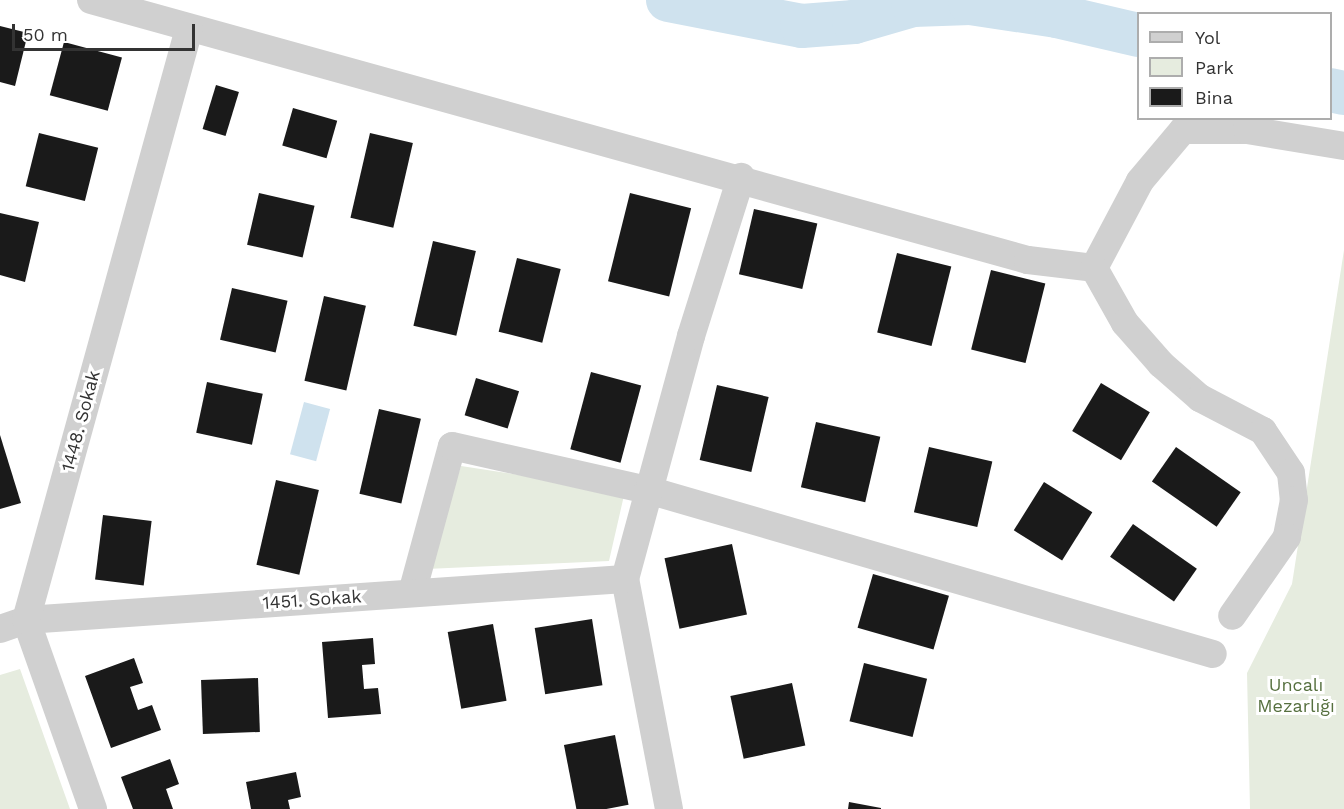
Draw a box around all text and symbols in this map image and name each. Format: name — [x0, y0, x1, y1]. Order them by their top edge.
scale bar — [15, 12, 198, 50]
legend — [1137, 12, 1332, 120]
text: 50 m — [23, 24, 68, 45]
text: Yol — [1195, 27, 1220, 48]
text: Park — [1195, 57, 1234, 78]
text: Bina — [1195, 87, 1233, 108]
street label: 1448. Sokak — [57, 368, 105, 474]
street label: 1451. Sokak — [262, 586, 362, 614]
park label: Uncalı Mezarlığı — [1257, 675, 1335, 718]

